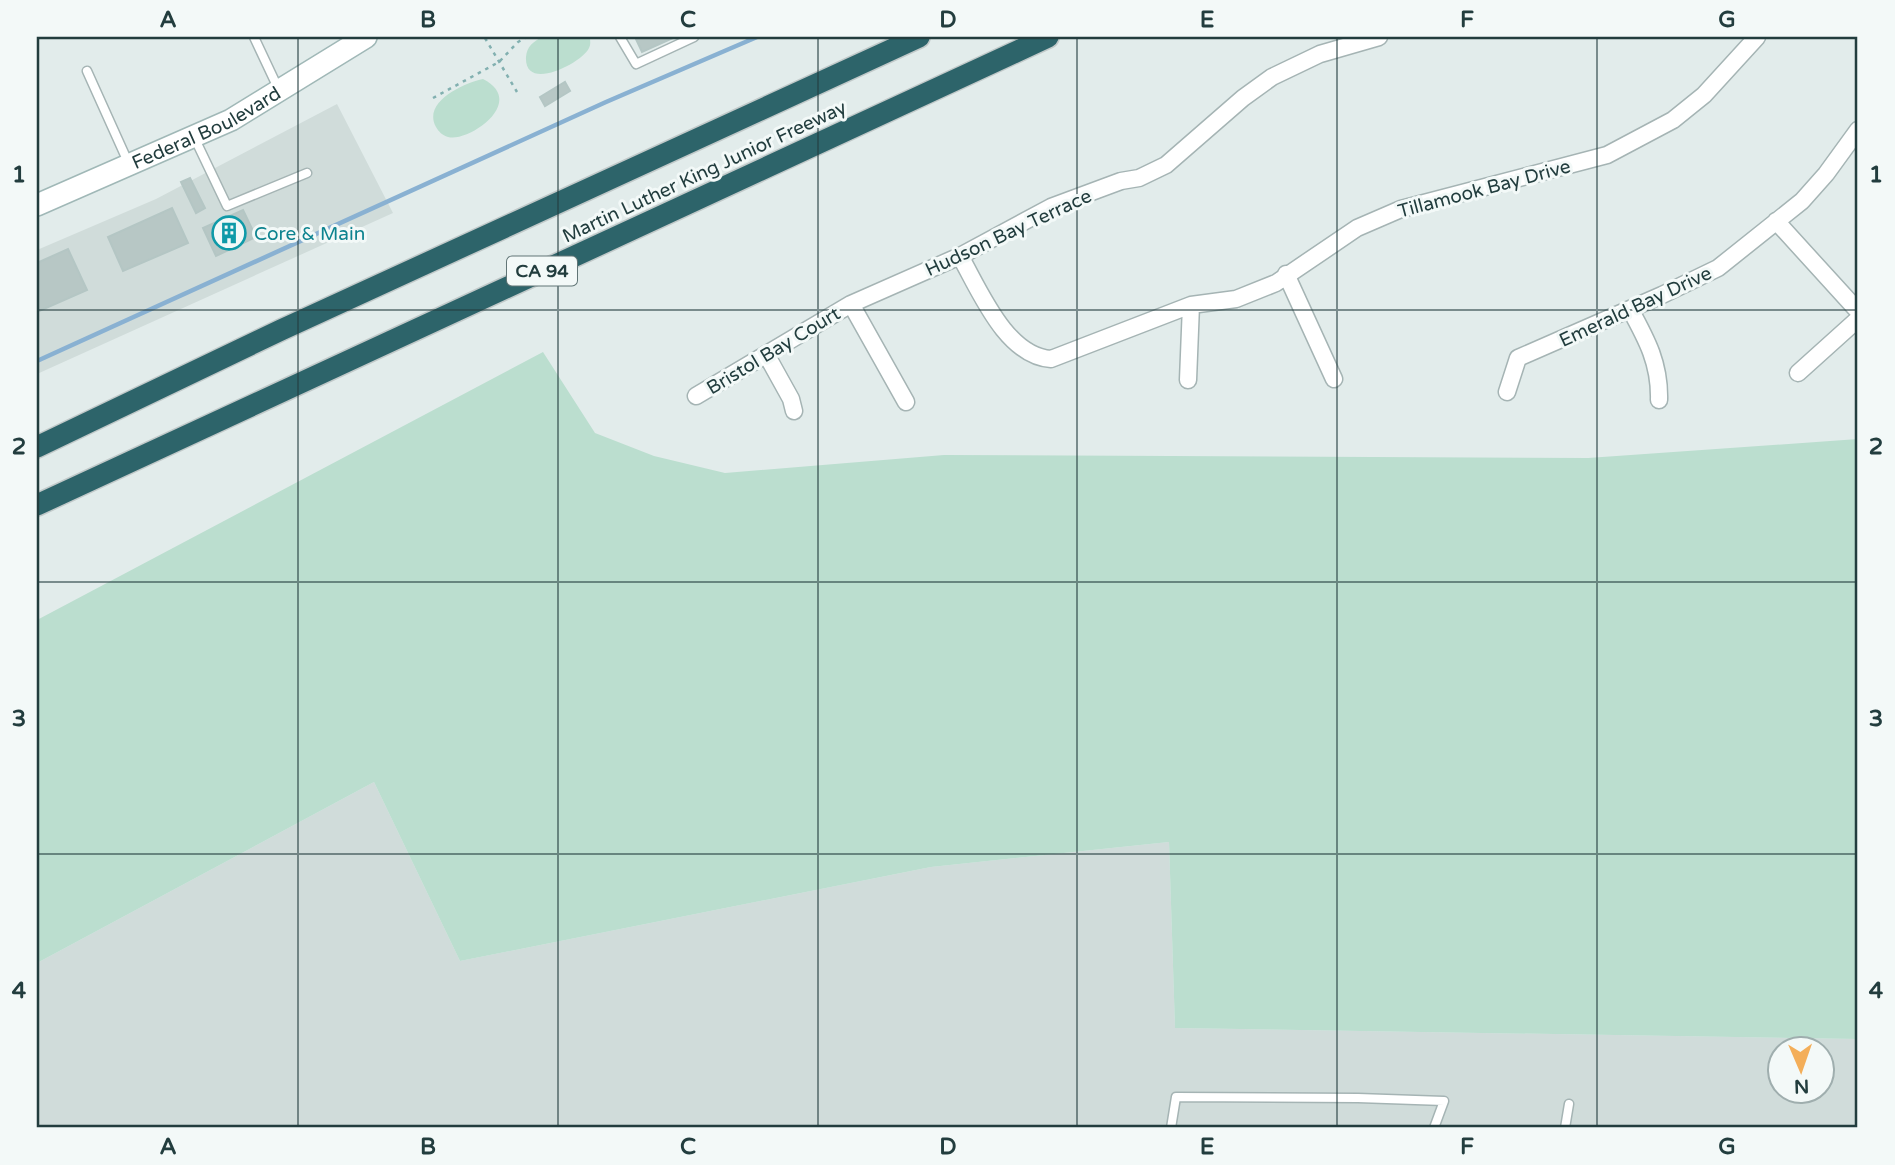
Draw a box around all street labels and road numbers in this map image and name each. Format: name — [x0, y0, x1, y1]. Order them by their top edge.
street label: Federal Boulevard — [129, 82, 285, 174]
street label: Martin Luther King Junior Freeway — [559, 96, 850, 248]
street label: Tillamook Bay Drive — [1396, 155, 1573, 223]
street label: Hudson Bay Terrace — [922, 185, 1095, 281]
road number: CA 94 — [507, 256, 577, 286]
street label: Emerald Bay Drive — [1556, 262, 1715, 352]
street label: Bristol Bay Court — [703, 302, 844, 399]

